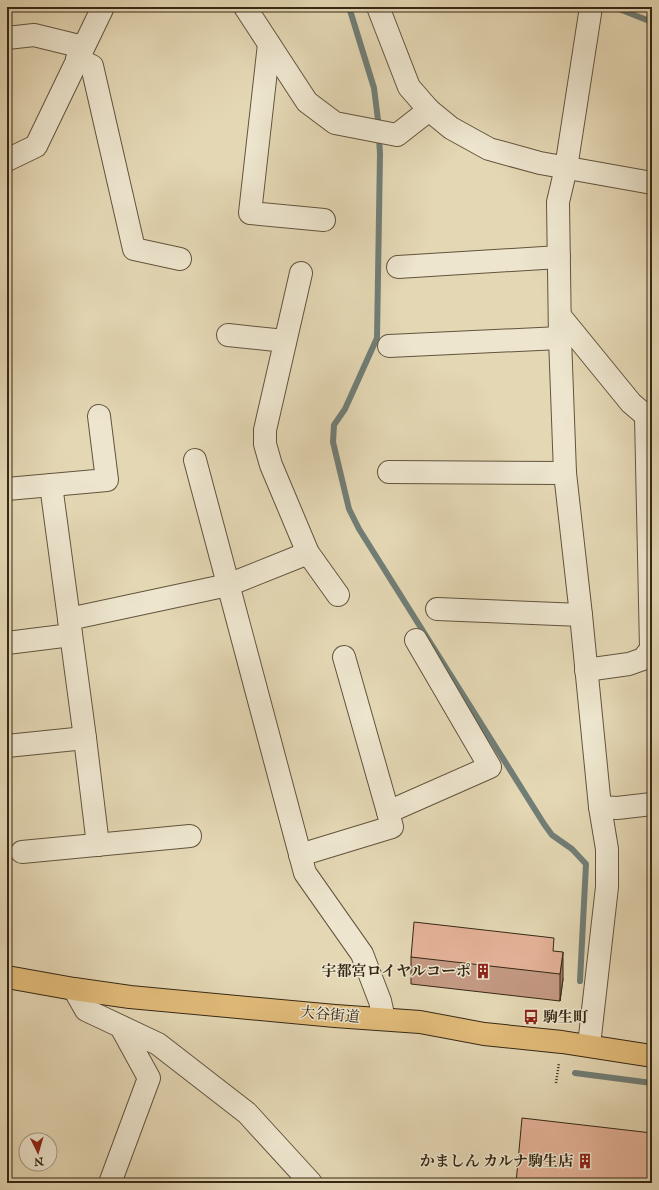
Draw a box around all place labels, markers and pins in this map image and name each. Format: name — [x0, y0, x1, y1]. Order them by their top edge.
place label: 宇都宮ロイヤルコーポ — [322, 962, 471, 981]
building icon: 宇都宮ロイヤルコーポ — [474, 962, 492, 980]
bus stop icon: 駒生町 — [522, 1008, 540, 1026]
place label: 駒生町 — [543, 1008, 588, 1027]
place label: かましん カルナ駒生店 — [420, 1152, 573, 1171]
building icon: かましん カルナ駒生店 — [576, 1152, 594, 1170]

